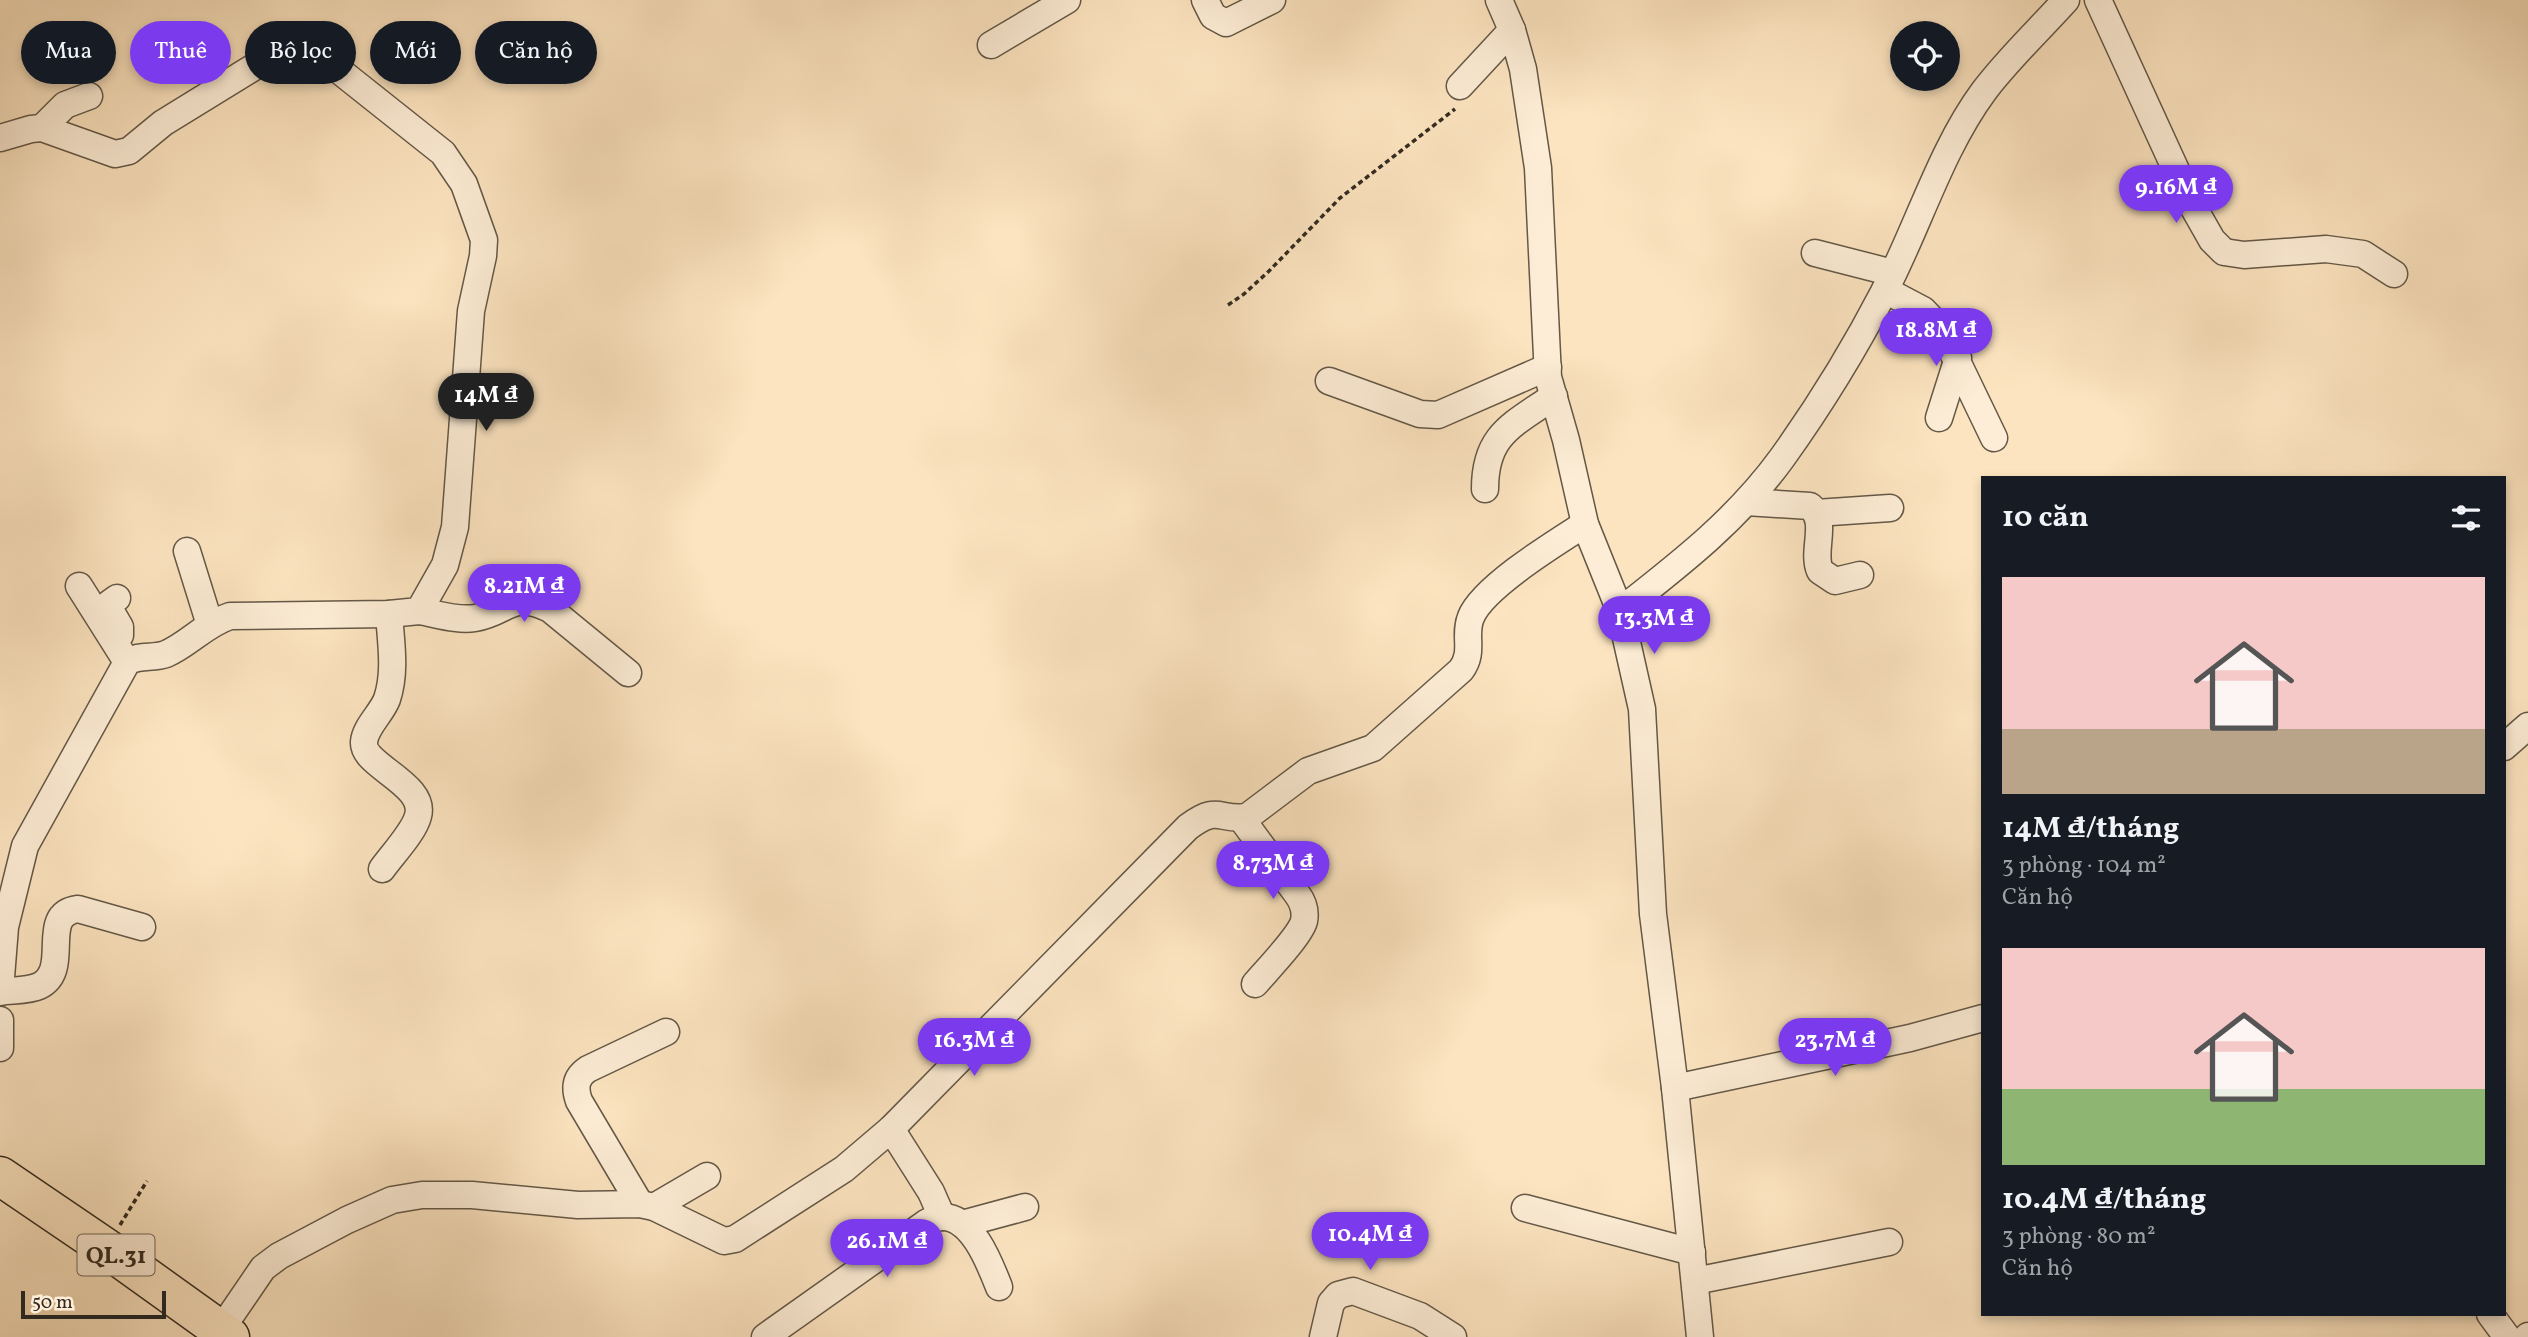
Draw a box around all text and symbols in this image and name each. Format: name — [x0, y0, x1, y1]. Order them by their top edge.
chip: Mua — [21, 21, 116, 84]
chip: Thuê — [130, 21, 231, 84]
chip: Bộ lọc — [245, 21, 356, 84]
chip: Mới — [370, 21, 461, 84]
chip: Căn hộ — [475, 21, 597, 84]
map controls — [1890, 21, 1960, 91]
button: locate — [1890, 21, 1960, 91]
pin: 9.16M ₫ — [2111, 166, 2241, 225]
text: 9.16M ₫ — [2135, 172, 2217, 204]
pin: 18.8M ₫ — [1871, 308, 2001, 368]
text: 18.8M ₫ — [1895, 315, 1977, 347]
pin: 14M ₫ — [437, 374, 535, 433]
text: 14M ₫ — [454, 380, 518, 412]
text: 10 căn — [2002, 497, 2089, 539]
icon: filters — [2447, 499, 2485, 537]
pin: 8.21M ₫ — [459, 564, 589, 624]
text: 8.21M ₫ — [484, 571, 564, 603]
pin: 13.3M ₫ — [1589, 596, 1719, 656]
text: 13.3M ₫ — [1614, 603, 1694, 635]
icon: home — [2181, 623, 2307, 749]
text: 14M ₫/tháng — [2002, 808, 2180, 850]
pin: 8.73M ₫ — [1208, 842, 1338, 901]
text: 8.73M ₫ — [1232, 848, 1314, 880]
text: 3 phòng · 104 m² — [2002, 850, 2166, 882]
text: Căn hộ — [2002, 882, 2073, 914]
icon: home — [2181, 994, 2307, 1120]
pin: 16.3M ₫ — [909, 1018, 1039, 1078]
pin: 23.7M ₫ — [1770, 1018, 1900, 1078]
text: 16.3M ₫ — [934, 1025, 1014, 1057]
text: 23.7M ₫ — [1794, 1025, 1876, 1057]
text: 10.4M ₫/tháng — [2002, 1179, 2207, 1221]
pin: 10.4M ₫ — [1305, 1212, 1435, 1272]
text: 10.4M ₫ — [1328, 1219, 1412, 1251]
pin: 26.1M ₫ — [822, 1220, 952, 1279]
text: 3 phòng · 80 m² — [2002, 1221, 2155, 1253]
text: 26.1M ₫ — [846, 1226, 928, 1258]
road number: QL.31 — [78, 1234, 154, 1275]
text: Căn hộ — [2002, 1253, 2073, 1285]
scale bar — [21, 1288, 166, 1320]
text: 50 m — [32, 1290, 73, 1316]

